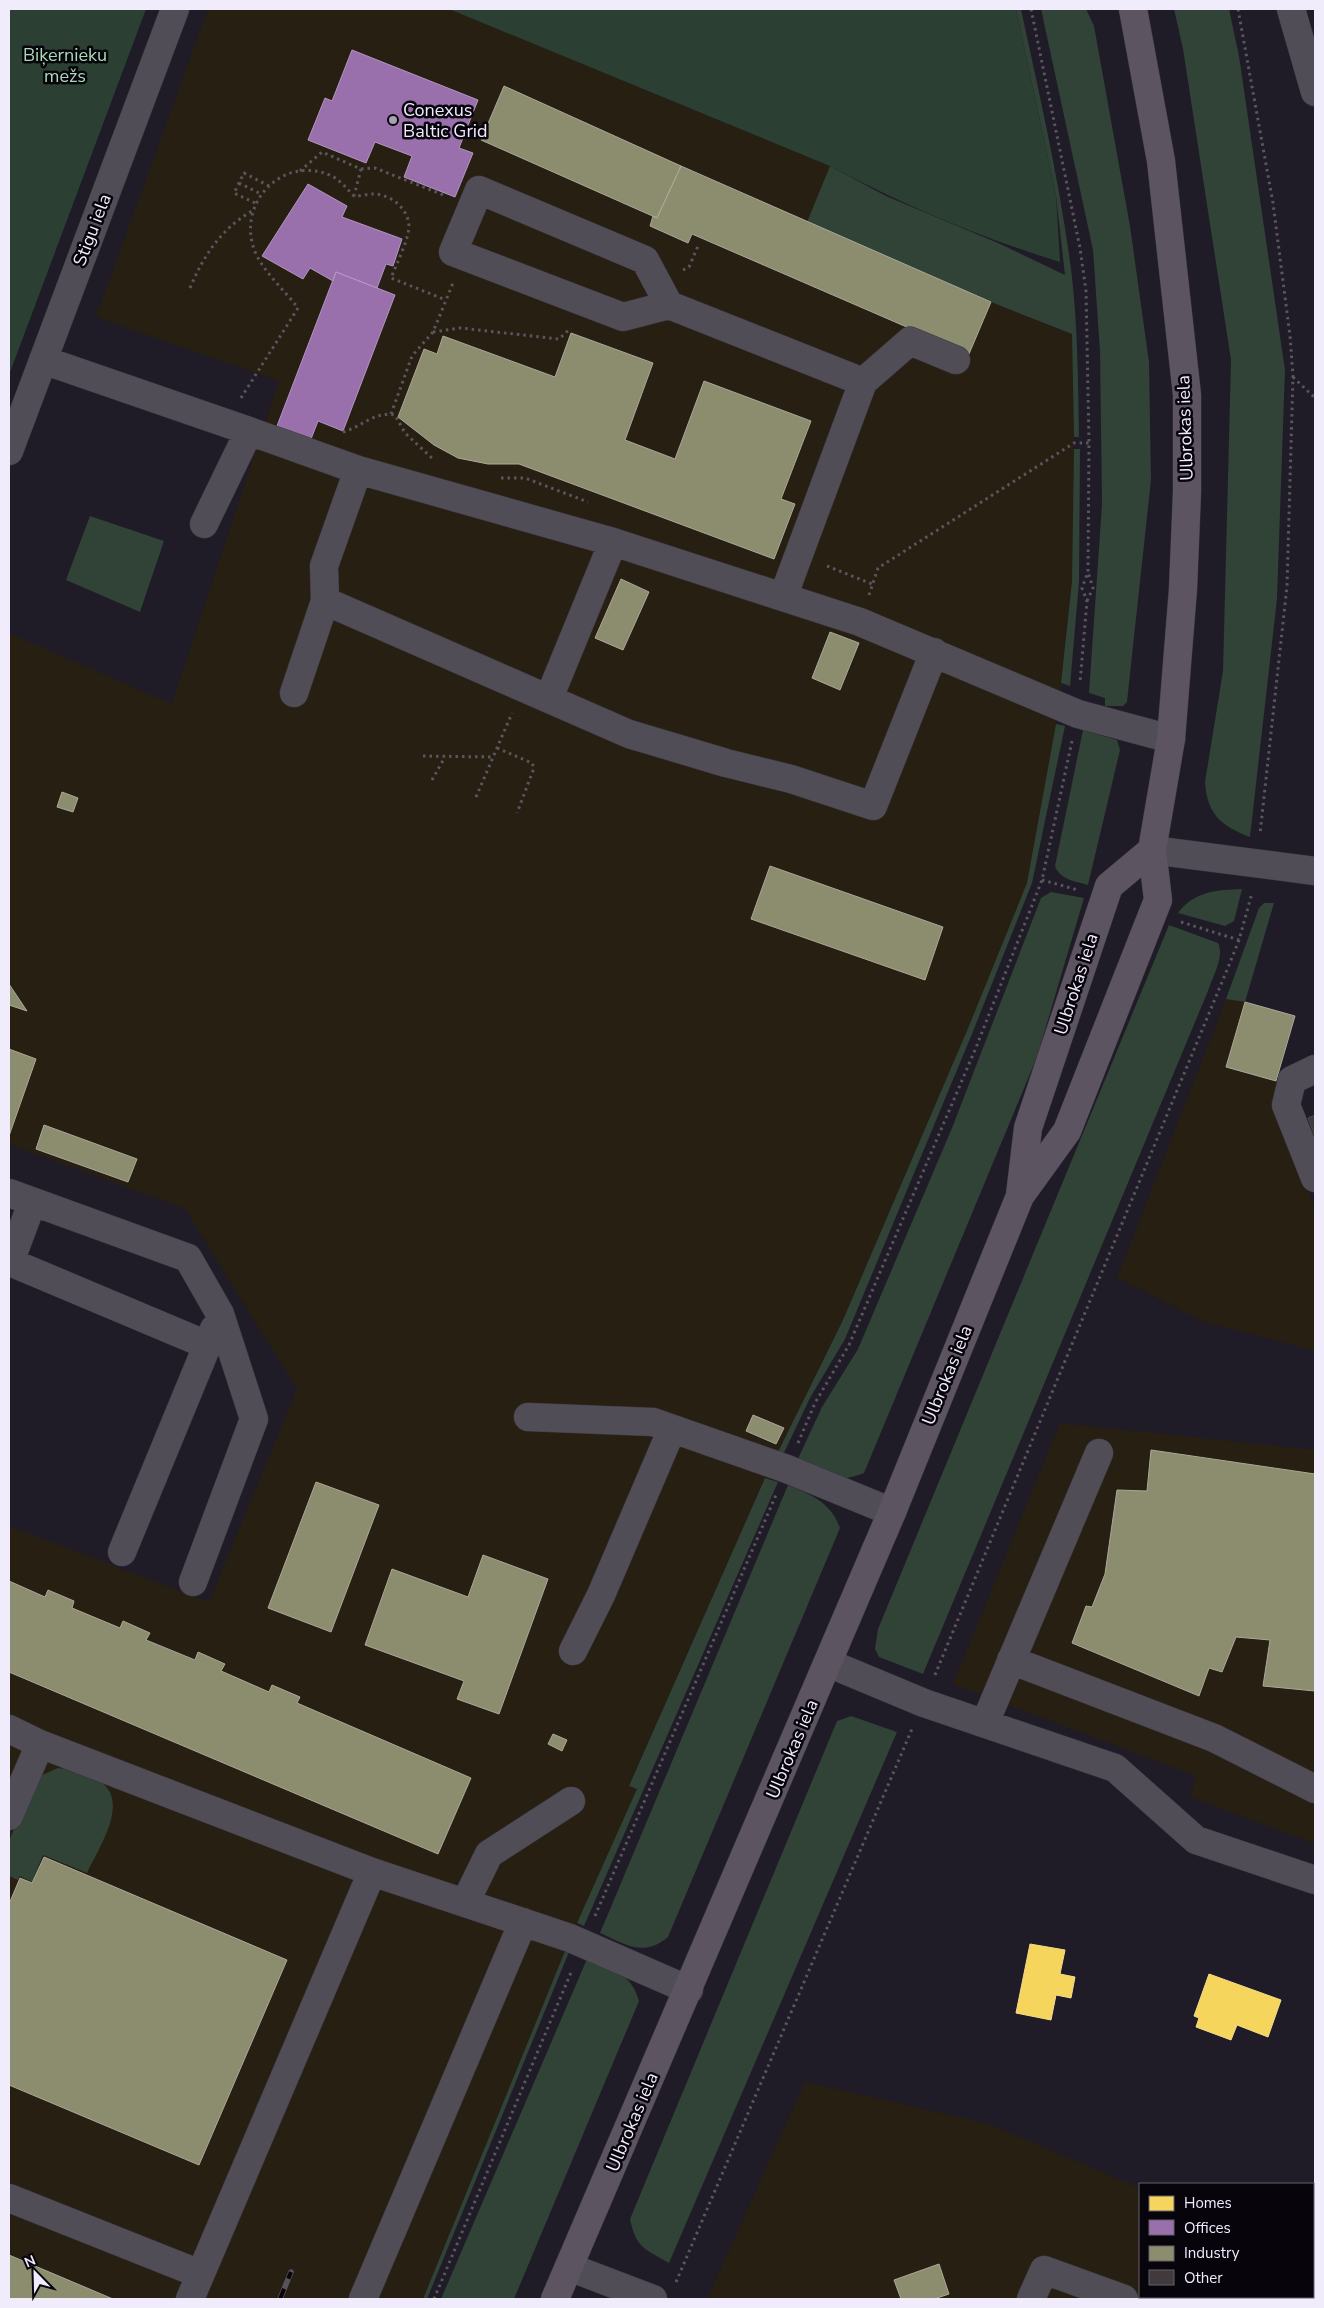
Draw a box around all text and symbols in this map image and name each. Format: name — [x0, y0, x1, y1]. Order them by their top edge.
park label: Biķernieku mežs — [23, 43, 107, 88]
place label: Conexus Baltic Grid — [403, 98, 488, 143]
marker: Conexus Baltic Grid — [387, 114, 399, 126]
street label: Stigu iela — [67, 191, 117, 269]
street label: Ulbrokas iela — [1171, 375, 1199, 481]
street label: Ulbrokas iela — [1048, 930, 1104, 1038]
street label: Ulbrokas iela — [916, 1322, 978, 1428]
street label: Ulbrokas iela — [760, 1696, 824, 1802]
street label: Ulbrokas iela — [600, 2069, 664, 2175]
legend — [1139, 2183, 1314, 2298]
text: Homes — [1184, 2193, 1232, 2213]
text: Offices — [1184, 2218, 1231, 2238]
text: Industry — [1184, 2243, 1240, 2263]
north arrow — [10, 2248, 60, 2298]
text: N — [22, 2251, 39, 2272]
text: Other — [1184, 2268, 1223, 2288]

